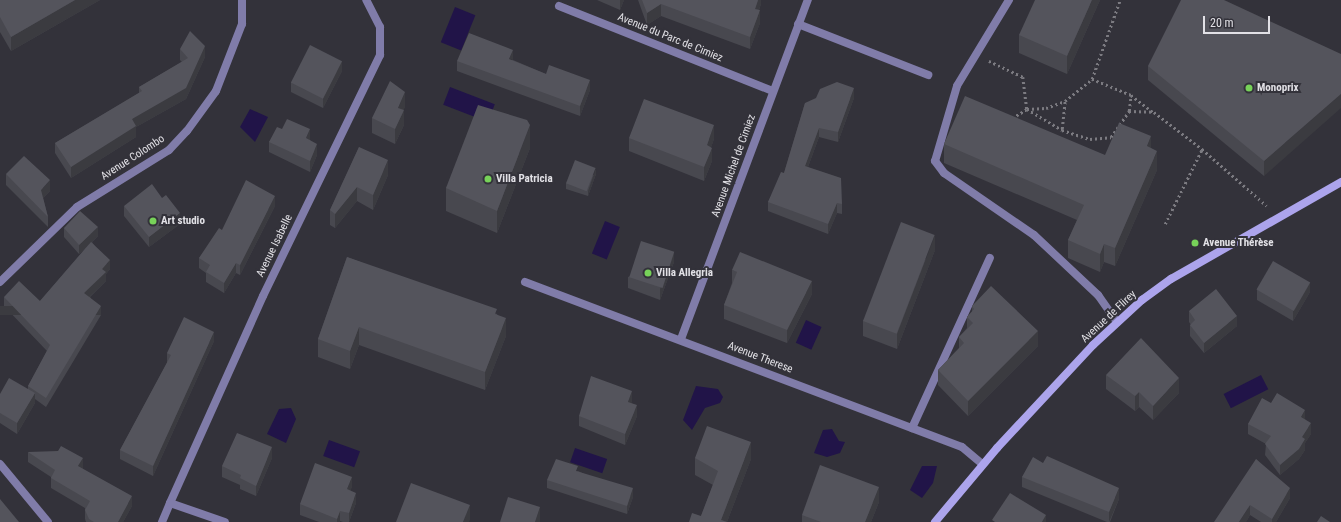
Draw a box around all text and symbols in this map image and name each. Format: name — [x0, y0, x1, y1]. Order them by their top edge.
scale bar — [1205, 8, 1272, 34]
street label: Avenue du Parc de Cimiez — [615, 11, 725, 65]
text: 20 m — [1210, 16, 1234, 30]
place label: Monoprix — [1257, 81, 1299, 95]
marker: Monoprix — [1244, 83, 1254, 93]
street label: Avenue Michel de Cimiez — [709, 113, 759, 219]
street label: Avenue Colombo — [99, 133, 167, 183]
place label: Villa Patricia — [496, 172, 553, 186]
marker: Villa Patricia — [483, 174, 493, 184]
street label: Avenue Isabelle — [254, 213, 296, 279]
place label: Art studio — [161, 214, 205, 228]
marker: Art studio — [148, 216, 158, 226]
place label: Avenue Thérèse — [1203, 236, 1274, 250]
marker: Avenue Thérèse — [1190, 238, 1200, 248]
place label: Villa Allegria — [656, 266, 713, 280]
marker: Villa Allegria — [643, 268, 653, 278]
street label: Avenue de Flirey — [1079, 288, 1139, 346]
street label: Avenue Therese — [725, 339, 795, 377]

